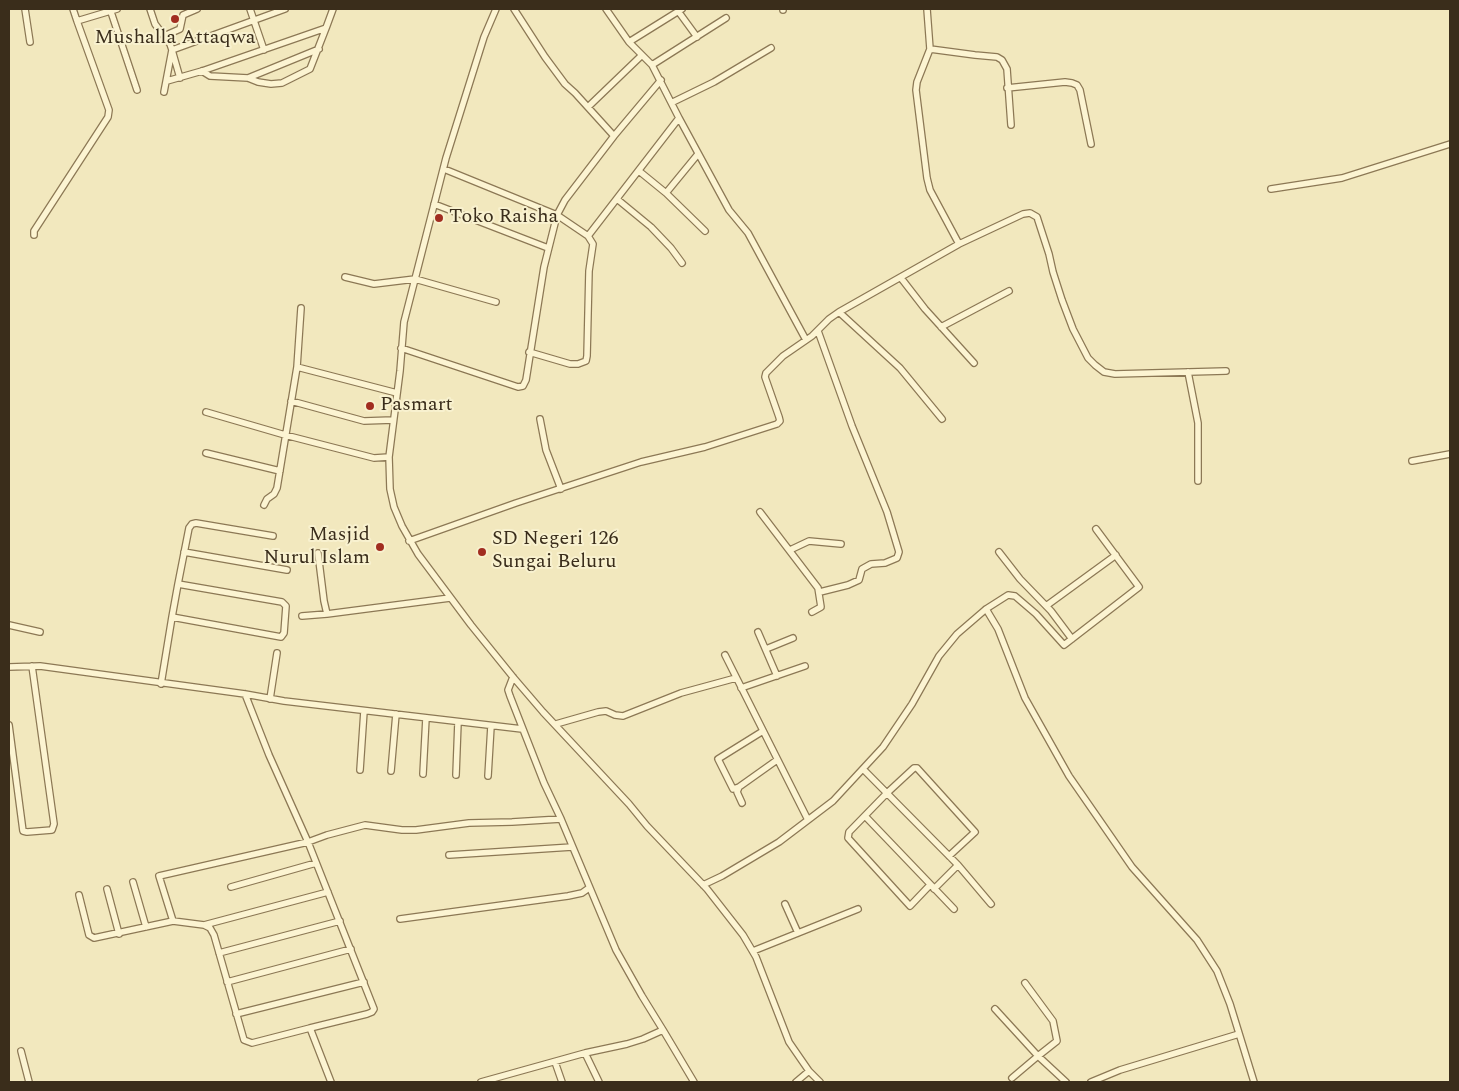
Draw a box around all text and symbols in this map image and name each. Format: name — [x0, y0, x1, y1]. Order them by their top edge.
marker: Mushalla Attaqwa — [169, 13, 181, 25]
place label: Mushalla Attaqwa — [94, 27, 256, 51]
place label: Toko Raisha — [449, 206, 558, 230]
marker: Toko Raisha — [433, 212, 445, 224]
place label: Pasmart — [380, 394, 453, 418]
marker: Pasmart — [364, 400, 376, 412]
place label: Masjid Nurul Islam — [263, 524, 370, 571]
place label: SD Negeri 126 Sungai Beluru — [492, 528, 618, 575]
marker: Masjid Nurul Islam — [374, 541, 386, 553]
marker: SD Negeri 126 Sungai Beluru — [476, 546, 488, 558]

